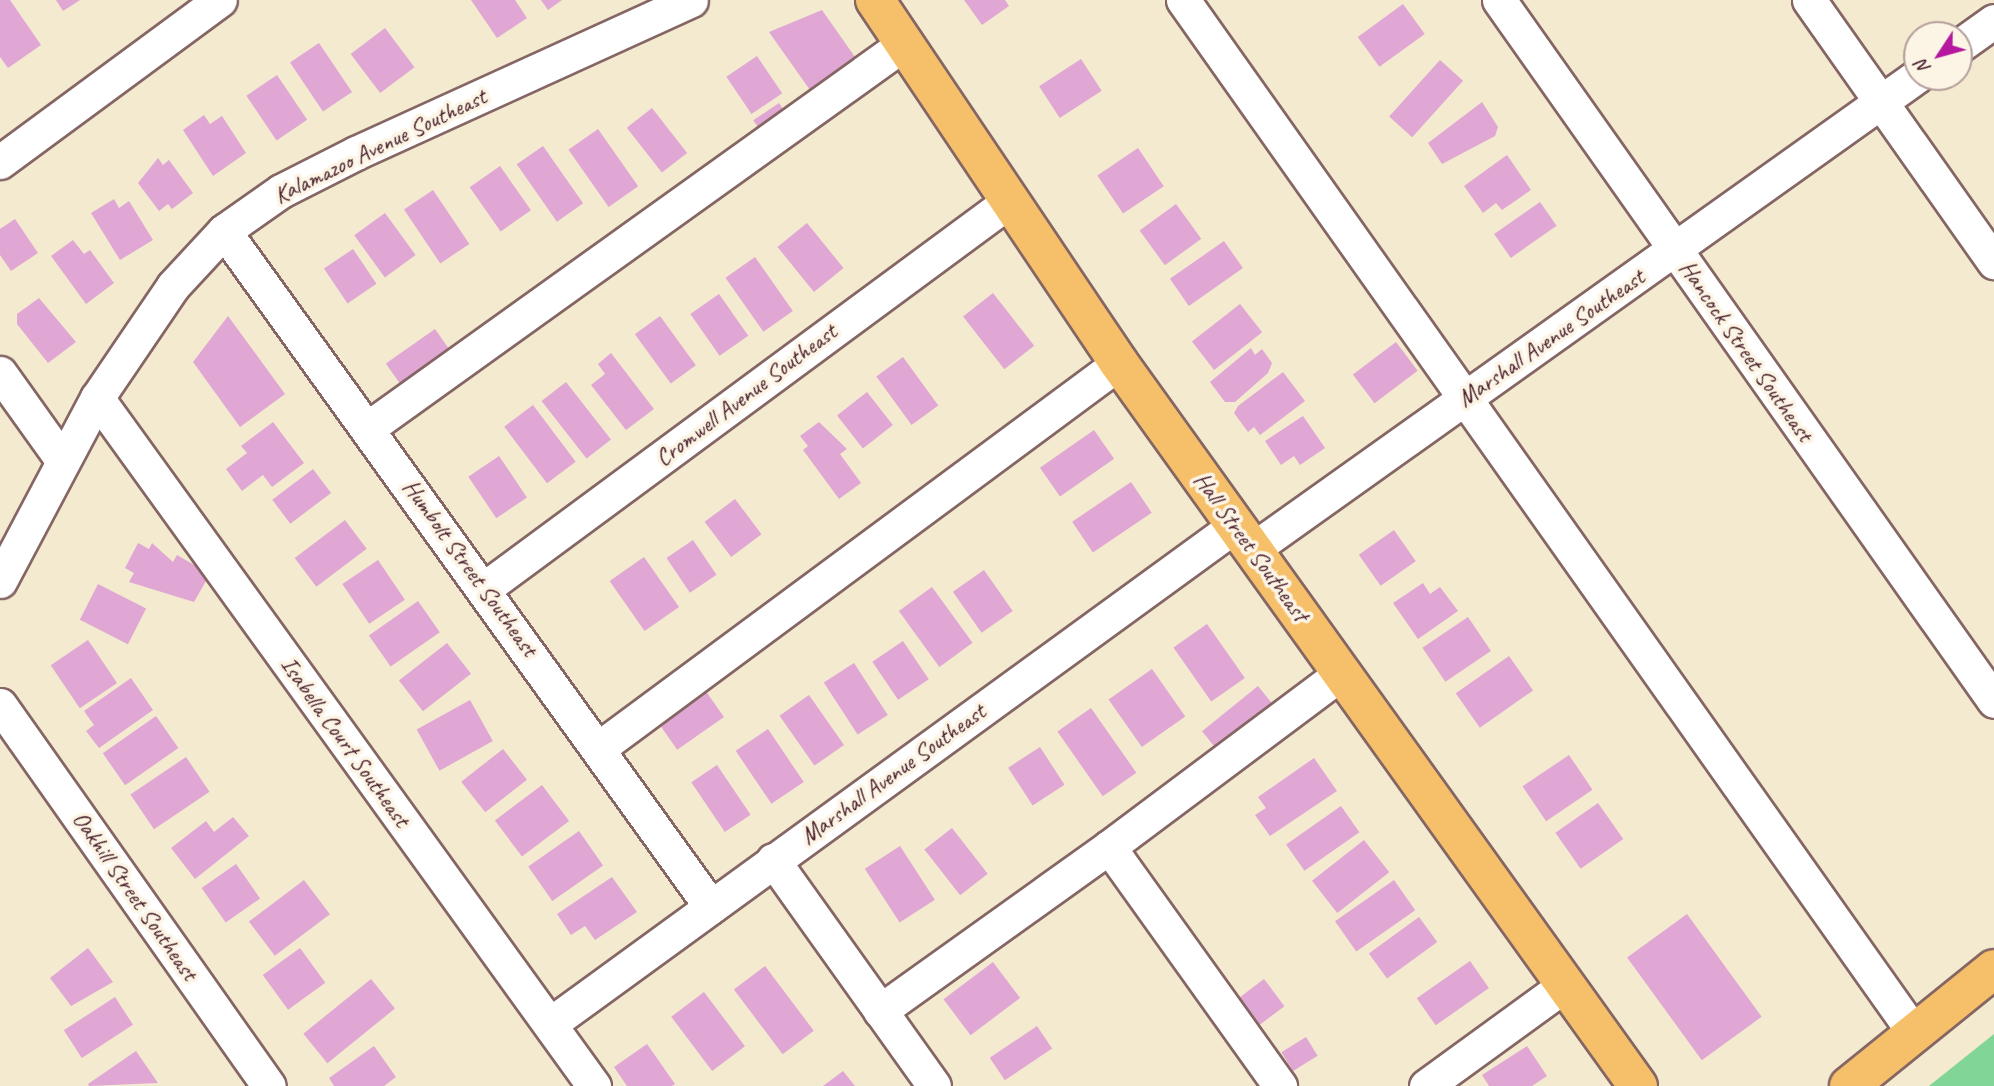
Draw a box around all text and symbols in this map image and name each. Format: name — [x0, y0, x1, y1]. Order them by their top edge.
north arrow — [1903, 21, 1973, 91]
text: N — [1909, 55, 1936, 79]
street label: Kalamazoo Avenue Southeast — [269, 82, 491, 210]
street label: Hancock Street Southeast — [1672, 255, 1820, 447]
street label: Marshall Avenue Southeast — [1452, 263, 1650, 413]
street label: Cromwell Avenue Southeast — [649, 317, 843, 473]
street label: Hall Street Southeast — [1187, 467, 1315, 627]
street label: Humbolt Street Southeast — [396, 474, 544, 662]
street label: Isabella Court Southeast — [274, 651, 416, 833]
street label: Marshall Avenue Southeast — [795, 697, 991, 851]
street label: Oakhill Street Southeast — [66, 806, 204, 986]

